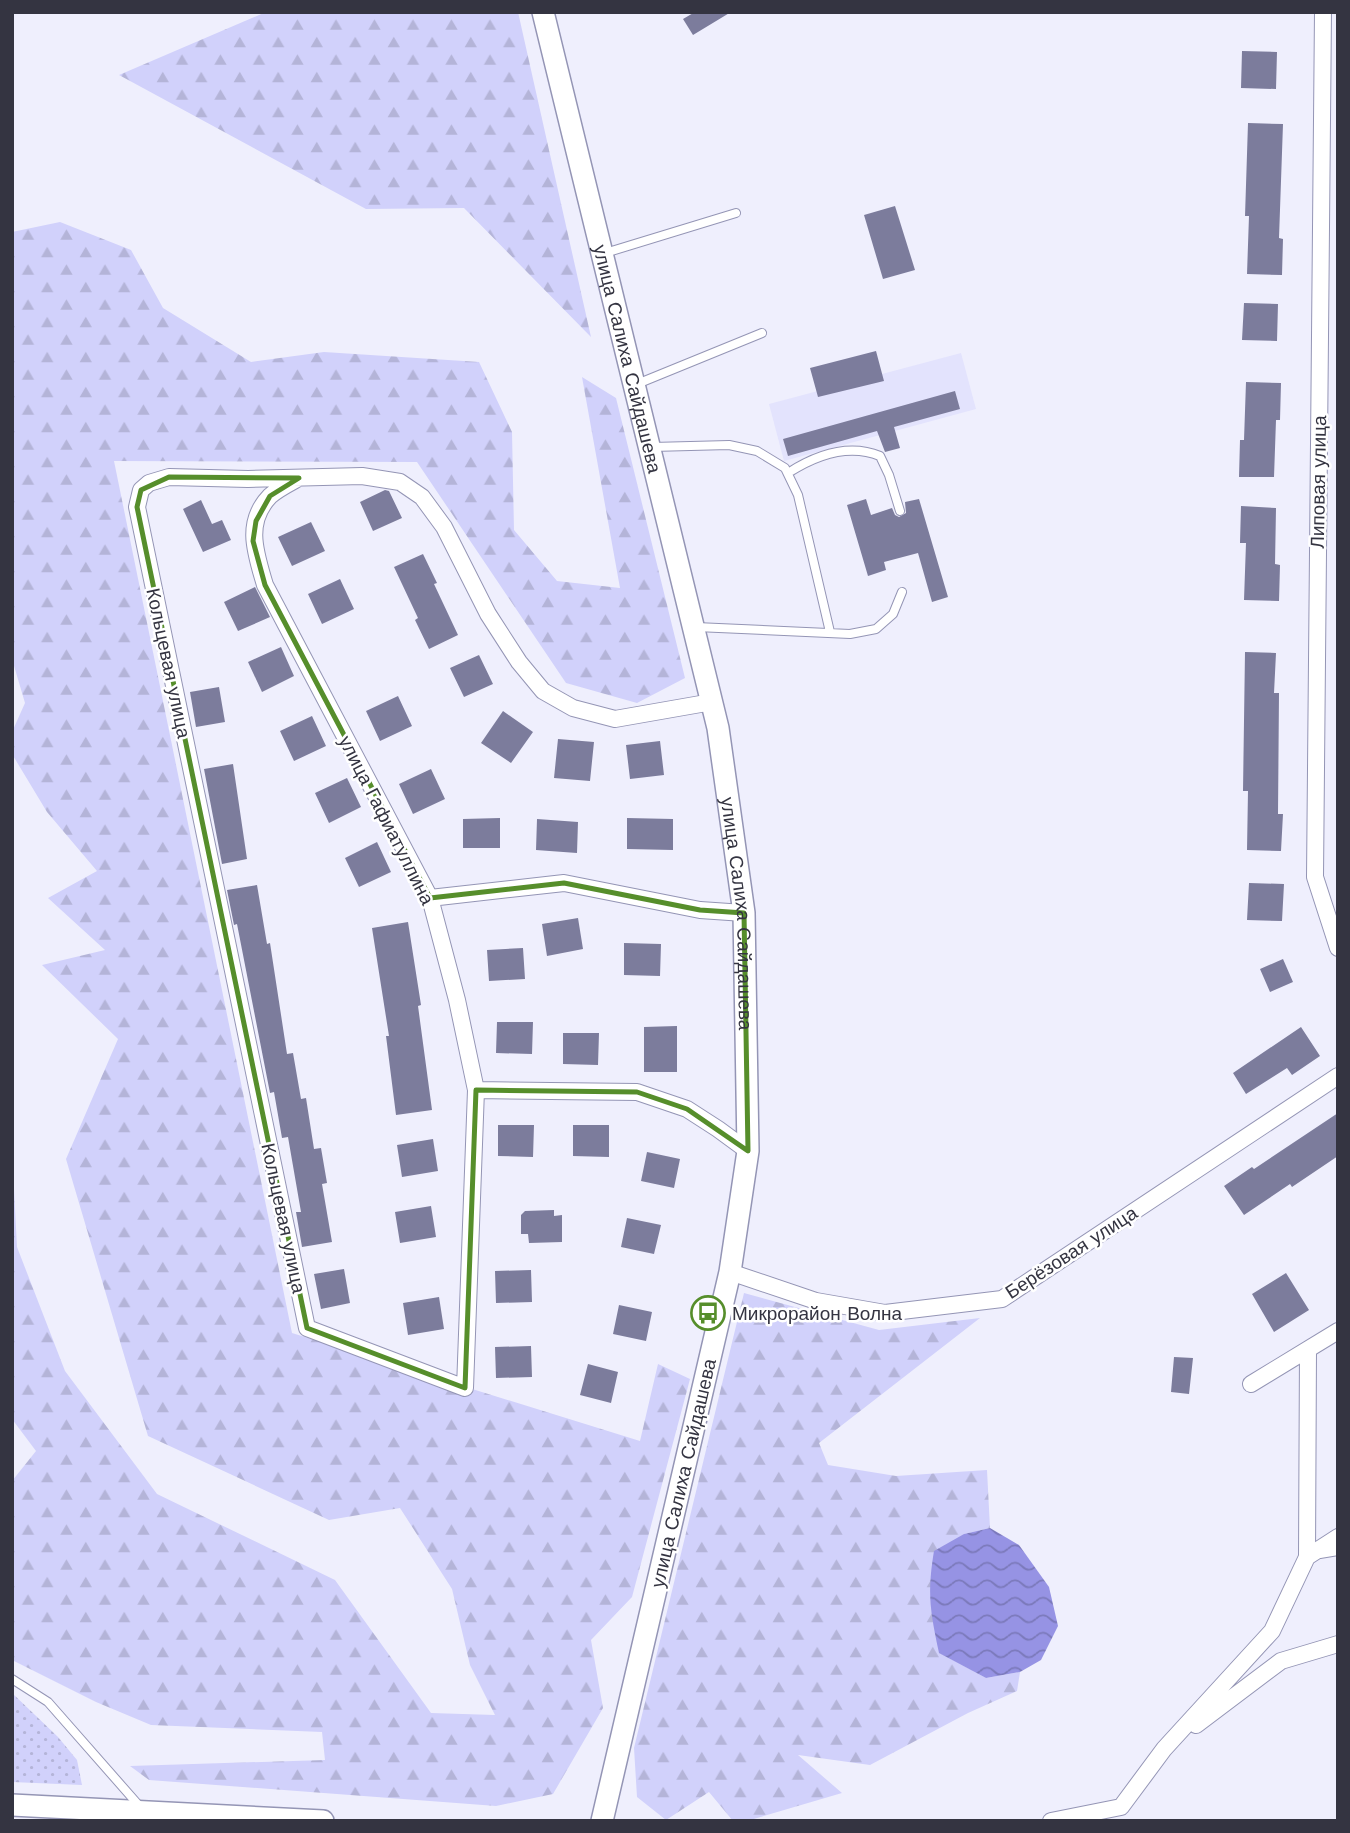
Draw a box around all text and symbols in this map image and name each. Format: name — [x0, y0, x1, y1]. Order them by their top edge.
street label: улица Салиха Сайдашева — [588, 242, 666, 476]
street label: Липовая улица — [1306, 415, 1331, 549]
street label: Кольцевая улица — [141, 586, 196, 741]
street label: улица Гафиатуллина — [334, 732, 439, 909]
street label: улица Салиха Сайдашева — [716, 795, 757, 1031]
street label: Кольцевая улица — [256, 1141, 311, 1296]
street label: Берёзовая улица — [1001, 1201, 1142, 1304]
bus stop icon: Микрорайон Волна — [689, 1294, 727, 1332]
place label: Микрорайон Волна — [732, 1302, 903, 1325]
street label: улица Салиха Сайдашева — [646, 1356, 721, 1590]

